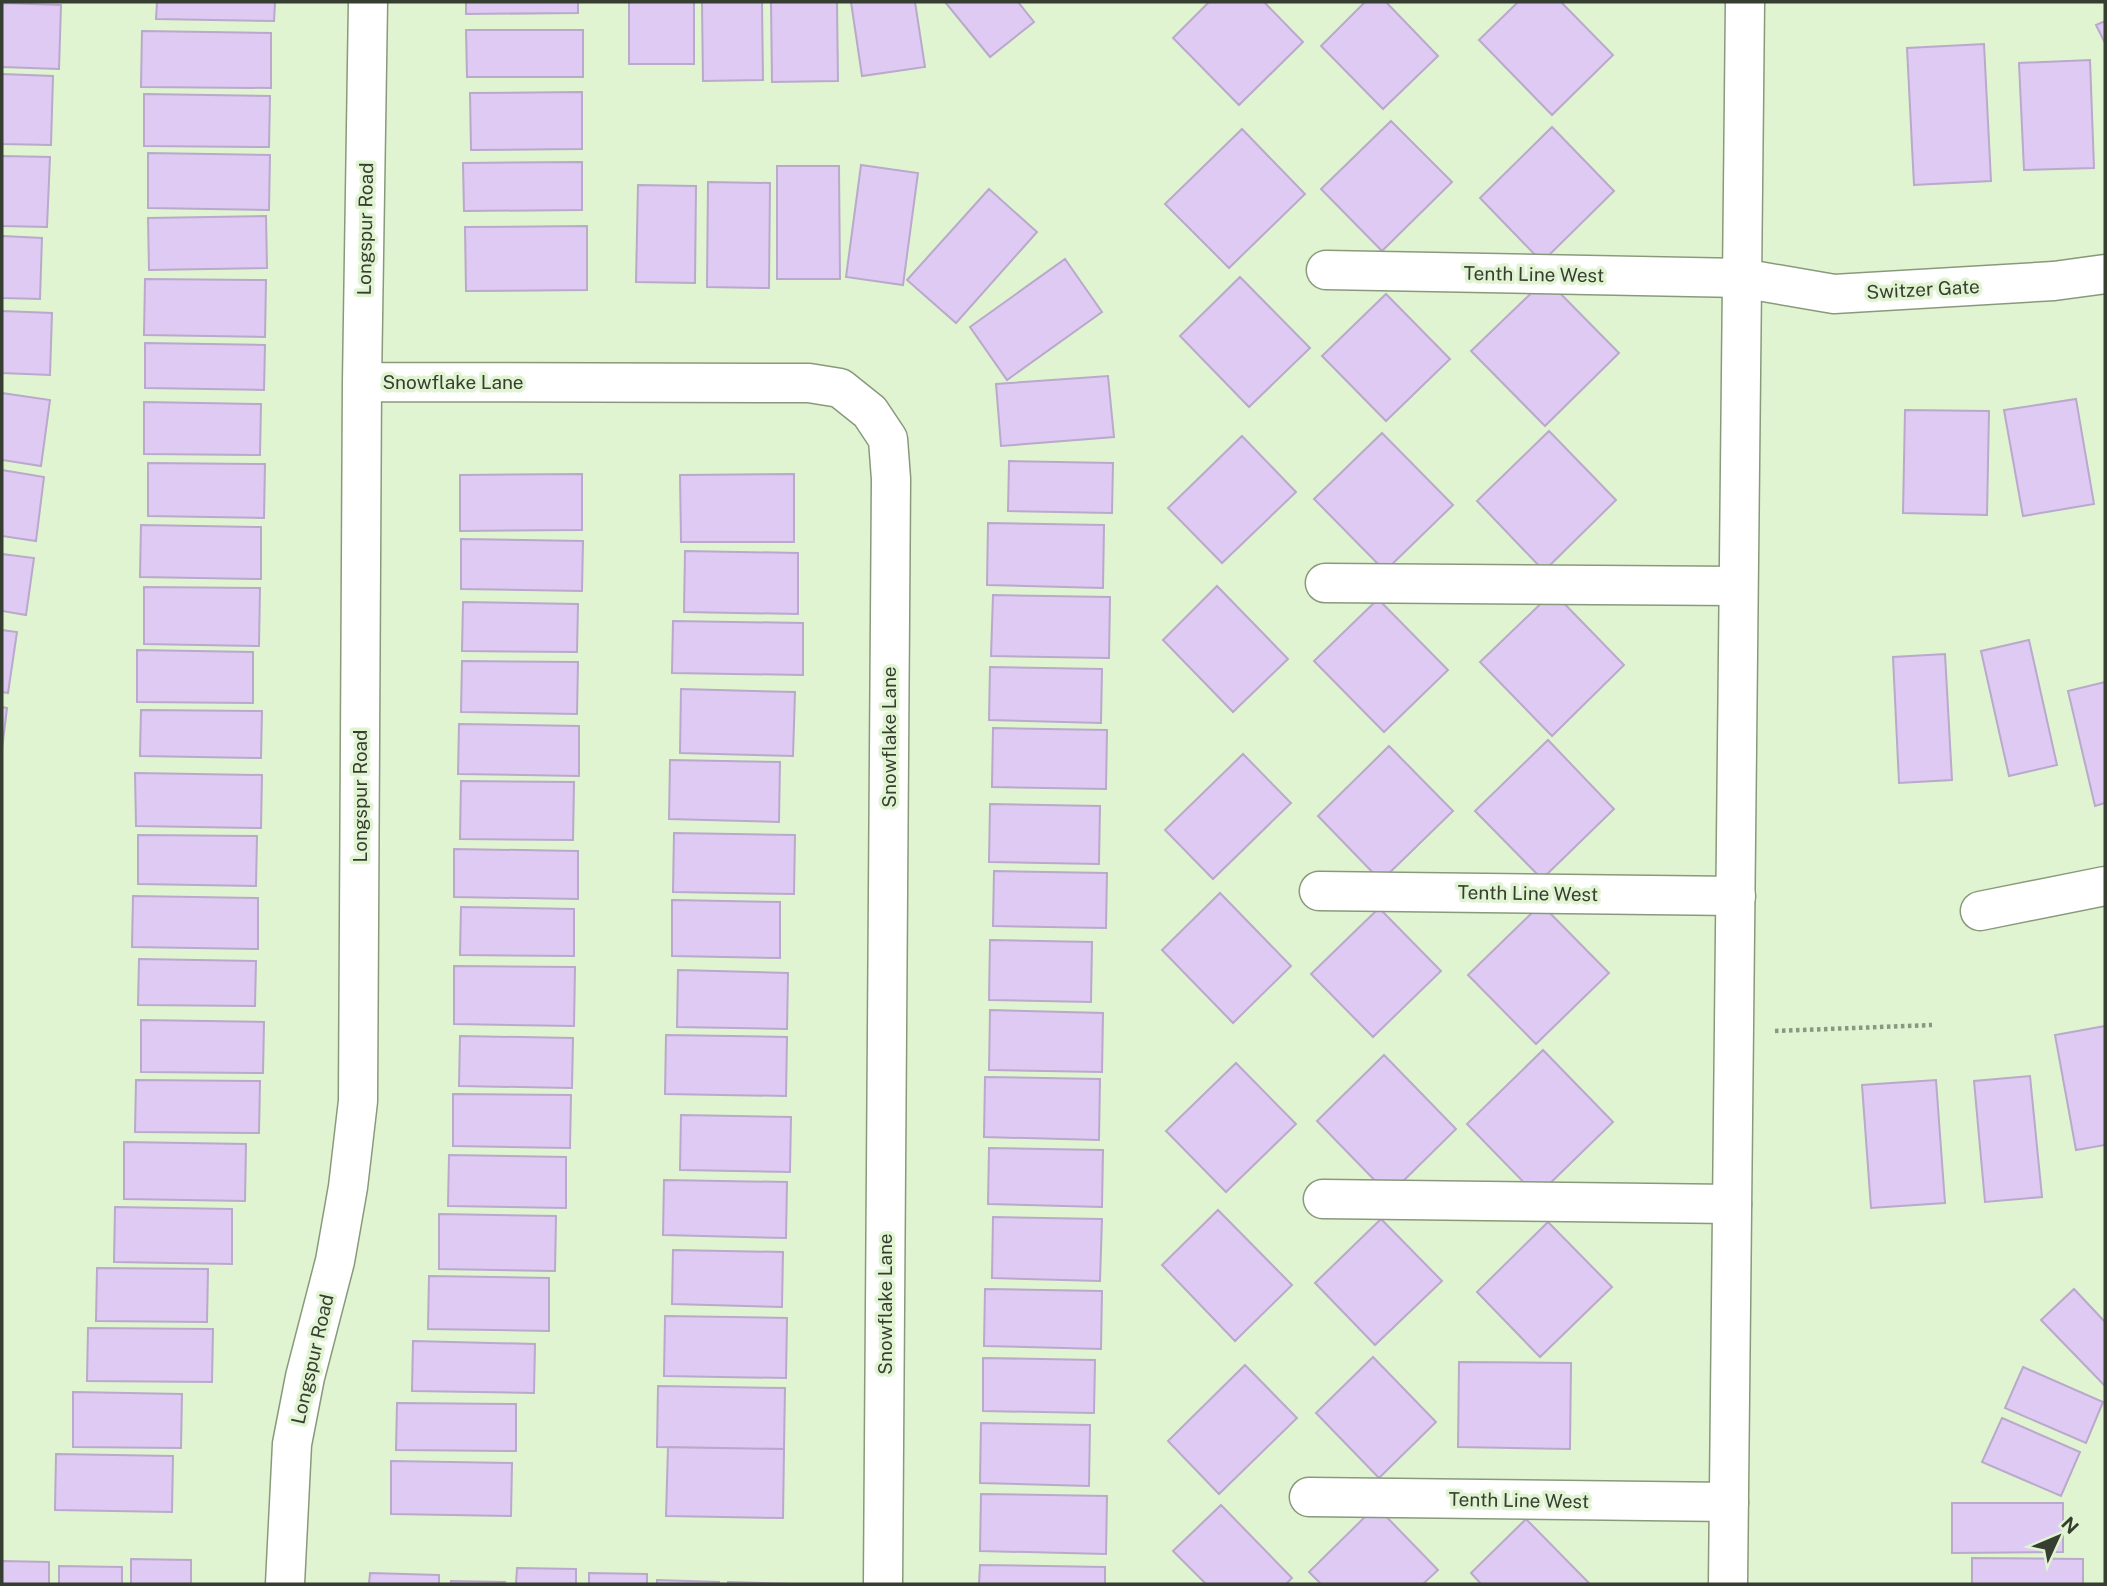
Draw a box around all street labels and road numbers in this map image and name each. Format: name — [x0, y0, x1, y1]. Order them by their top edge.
street label: Longspur Road — [353, 162, 377, 296]
street label: Tenth Line West — [1464, 262, 1604, 286]
street label: Switzer Gate — [1866, 275, 1980, 303]
street label: Snowflake Lane — [382, 371, 524, 393]
street label: Snowflake Lane — [878, 666, 900, 808]
street label: Longspur Road — [349, 730, 371, 862]
street label: Tenth Line West — [1458, 881, 1598, 905]
street label: Snowflake Lane — [874, 1233, 896, 1375]
street label: Longspur Road — [286, 1292, 338, 1426]
street label: Tenth Line West — [1449, 1488, 1589, 1512]

